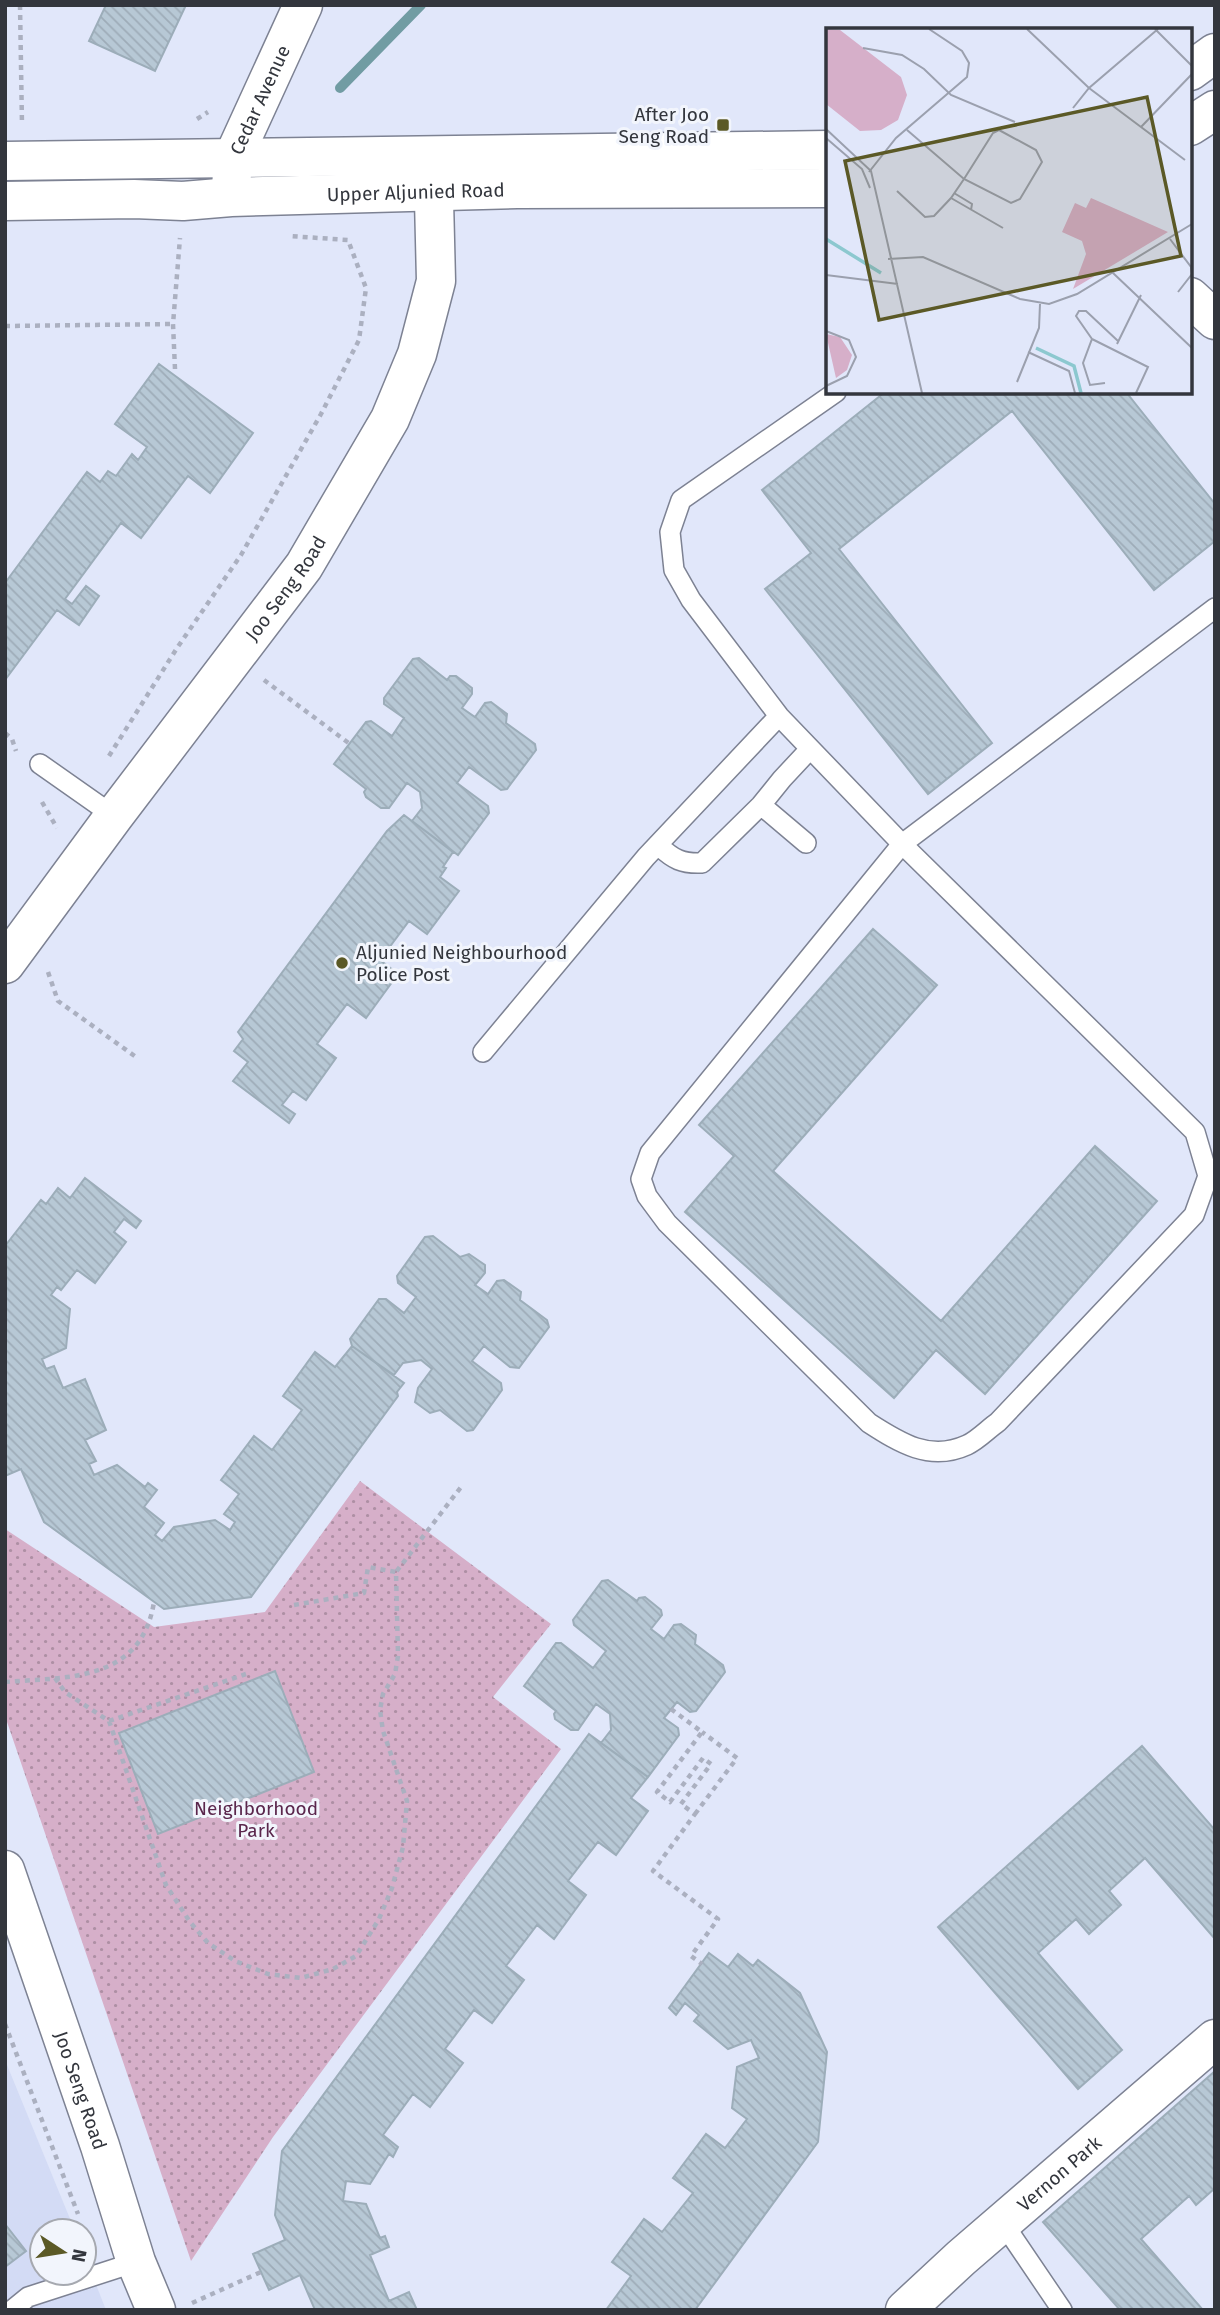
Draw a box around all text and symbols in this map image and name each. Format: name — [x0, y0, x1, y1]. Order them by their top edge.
inset map — [826, 28, 1192, 394]
street label: Cedar Avenue — [225, 42, 295, 158]
place label: After Joo Seng Road — [618, 103, 709, 148]
marker: After Joo Seng Road — [715, 117, 731, 133]
street label: Upper Aljunied Road — [326, 178, 505, 206]
street label: Joo Seng Road — [240, 532, 331, 645]
place label: Aljunied Neighbourhood Police Post — [356, 941, 567, 986]
marker: Aljunied Neighbourhood Police Post — [334, 955, 350, 971]
park label: Neighborhood Park — [194, 1797, 318, 1842]
street label: Joo Seng Road — [49, 2028, 111, 2153]
street label: Vernon Park — [1013, 2131, 1106, 2216]
north arrow — [28, 2217, 98, 2287]
text: N — [67, 2247, 92, 2264]

